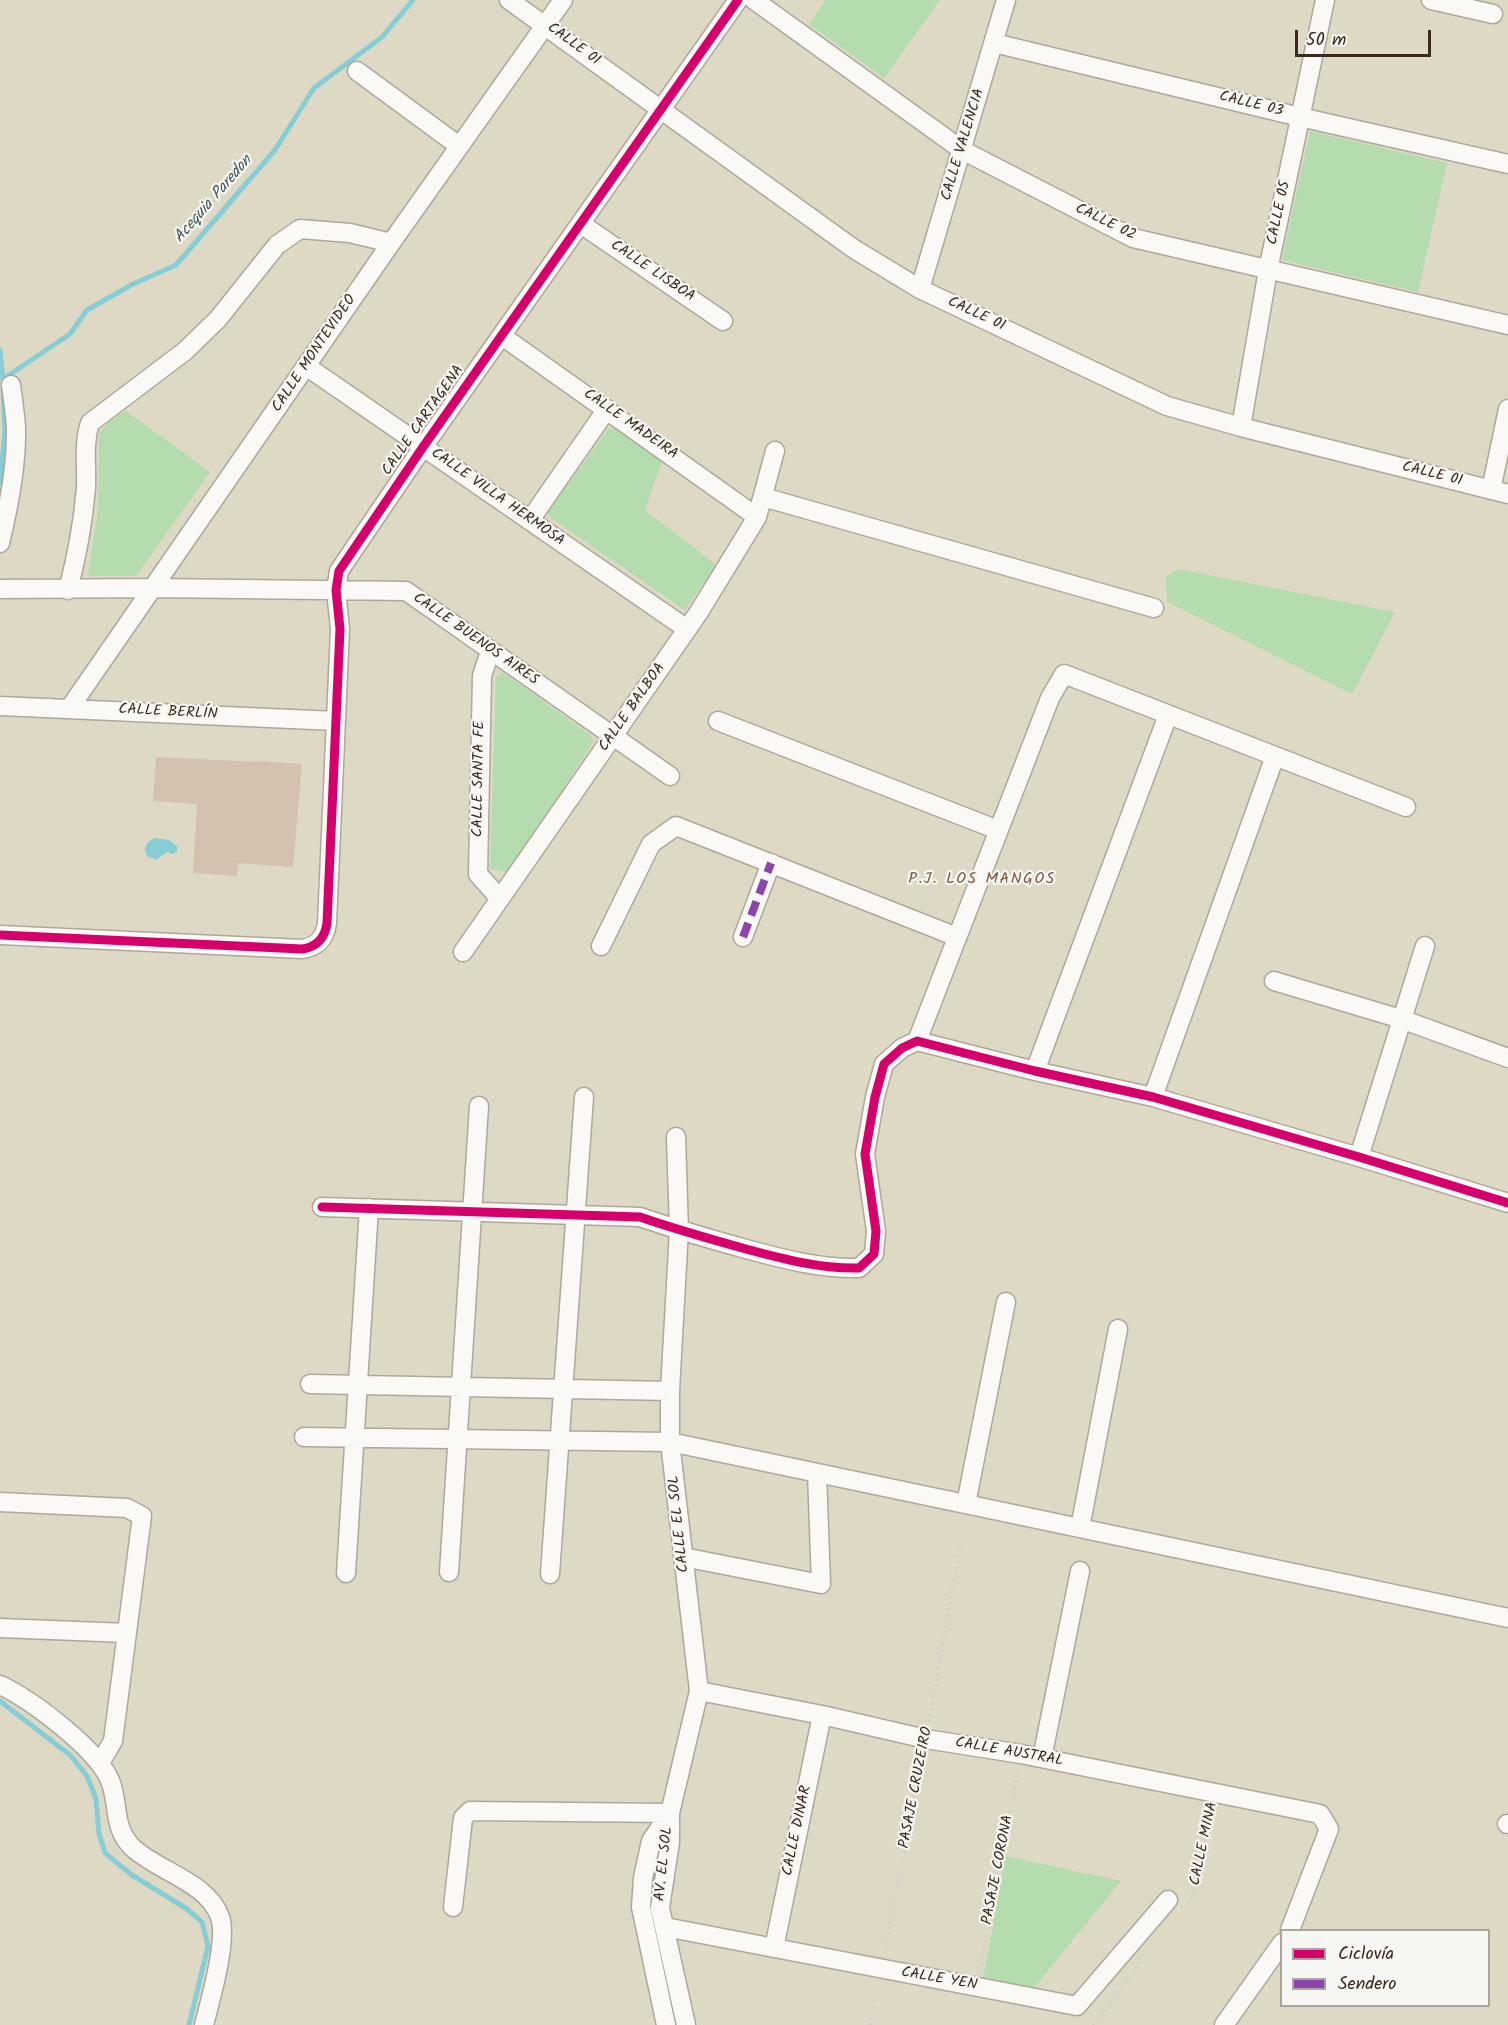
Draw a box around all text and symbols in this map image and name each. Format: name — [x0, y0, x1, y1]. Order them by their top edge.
scale bar — [1298, 18, 1434, 56]
street label: CALLE 01 — [543, 20, 603, 70]
text: 50 m — [1306, 26, 1346, 55]
street label: CALLE VALENCIA — [938, 87, 990, 203]
street label: CALLE 03 — [1217, 88, 1285, 122]
water label: Acequia Paredon — [171, 152, 257, 248]
street label: CALLE 05 — [1264, 179, 1296, 247]
street label: CALLE 02 — [1072, 201, 1138, 245]
street label: CALLE LISBOA — [606, 237, 698, 307]
street label: CALLE MONTEVIDEO — [269, 292, 361, 416]
street label: CALLE 01 — [944, 294, 1008, 336]
street label: CALLE CARTAGENA — [379, 362, 469, 480]
street label: CALLE MADEIRA — [579, 386, 681, 464]
street label: CALLE VILLA HERMOSA — [427, 445, 567, 551]
street label: CALLE 01 — [1400, 459, 1464, 491]
street label: CALLE BUENOS AIRES — [409, 590, 541, 690]
street label: CALLE BALBOA — [596, 660, 670, 756]
street label: CALLE BERLÍN — [118, 701, 218, 725]
street label: CALLE SANTA FE — [470, 721, 490, 837]
district label: P.J. LOS MANGOS — [908, 870, 1056, 890]
street label: CALLE EL SOL — [666, 1475, 694, 1573]
street label: PASAJE CRUZEIRO — [896, 1726, 938, 1850]
street label: CALLE AUSTRAL — [954, 1735, 1064, 1771]
street label: CALLE DINAR — [780, 1784, 816, 1878]
street label: CALLE MINA — [1187, 1801, 1223, 1887]
street label: PASAJE CORONA — [980, 1814, 1018, 1926]
street label: AV. EL SOL — [652, 1826, 678, 1902]
legend — [1280, 1929, 1490, 2007]
text: Ciclovía — [1338, 1940, 1394, 1969]
street label: CALLE YEN — [900, 1964, 978, 1996]
text: Sendero — [1338, 1970, 1396, 1999]

